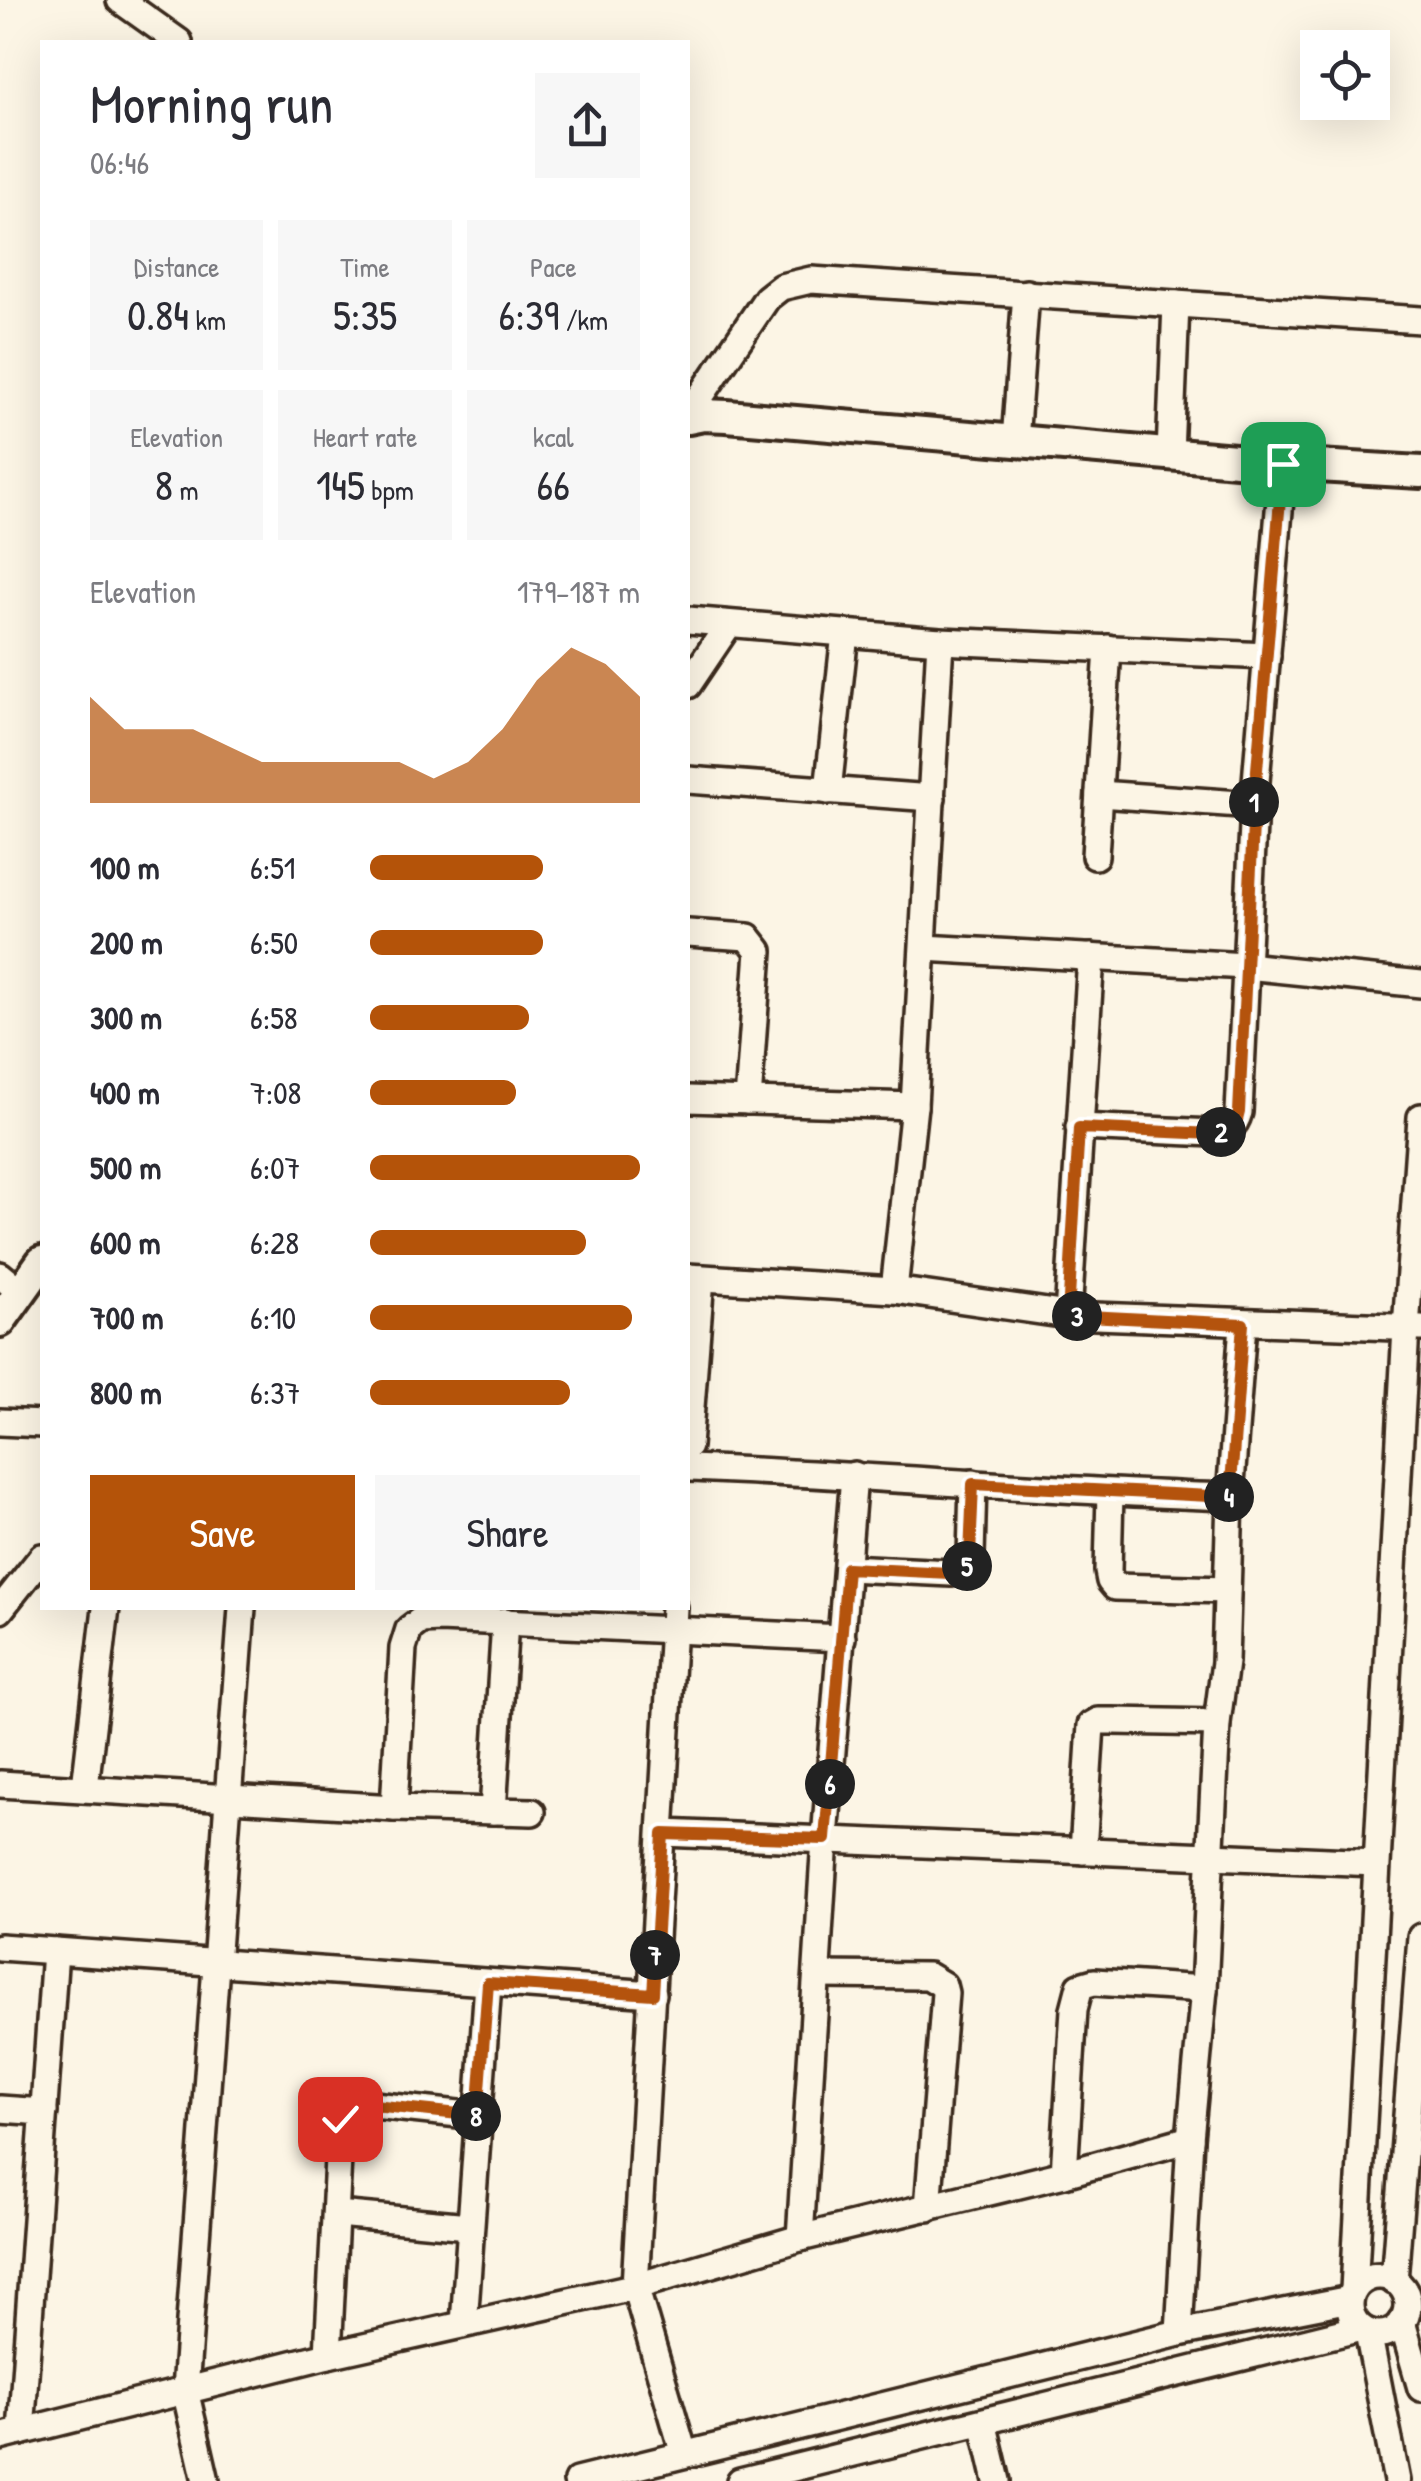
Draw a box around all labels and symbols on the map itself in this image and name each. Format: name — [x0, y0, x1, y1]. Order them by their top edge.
pin — [1241, 422, 1326, 507]
pin: 1 — [1229, 777, 1279, 827]
pin: 2 — [1196, 1107, 1246, 1157]
pin: 3 — [1052, 1291, 1102, 1341]
pin: 4 — [1204, 1472, 1254, 1522]
pin: 5 — [942, 1541, 992, 1591]
pin: 6 — [805, 1759, 855, 1809]
pin: 7 — [630, 1930, 680, 1980]
pin — [298, 2077, 383, 2162]
pin: 8 — [451, 2091, 501, 2141]

